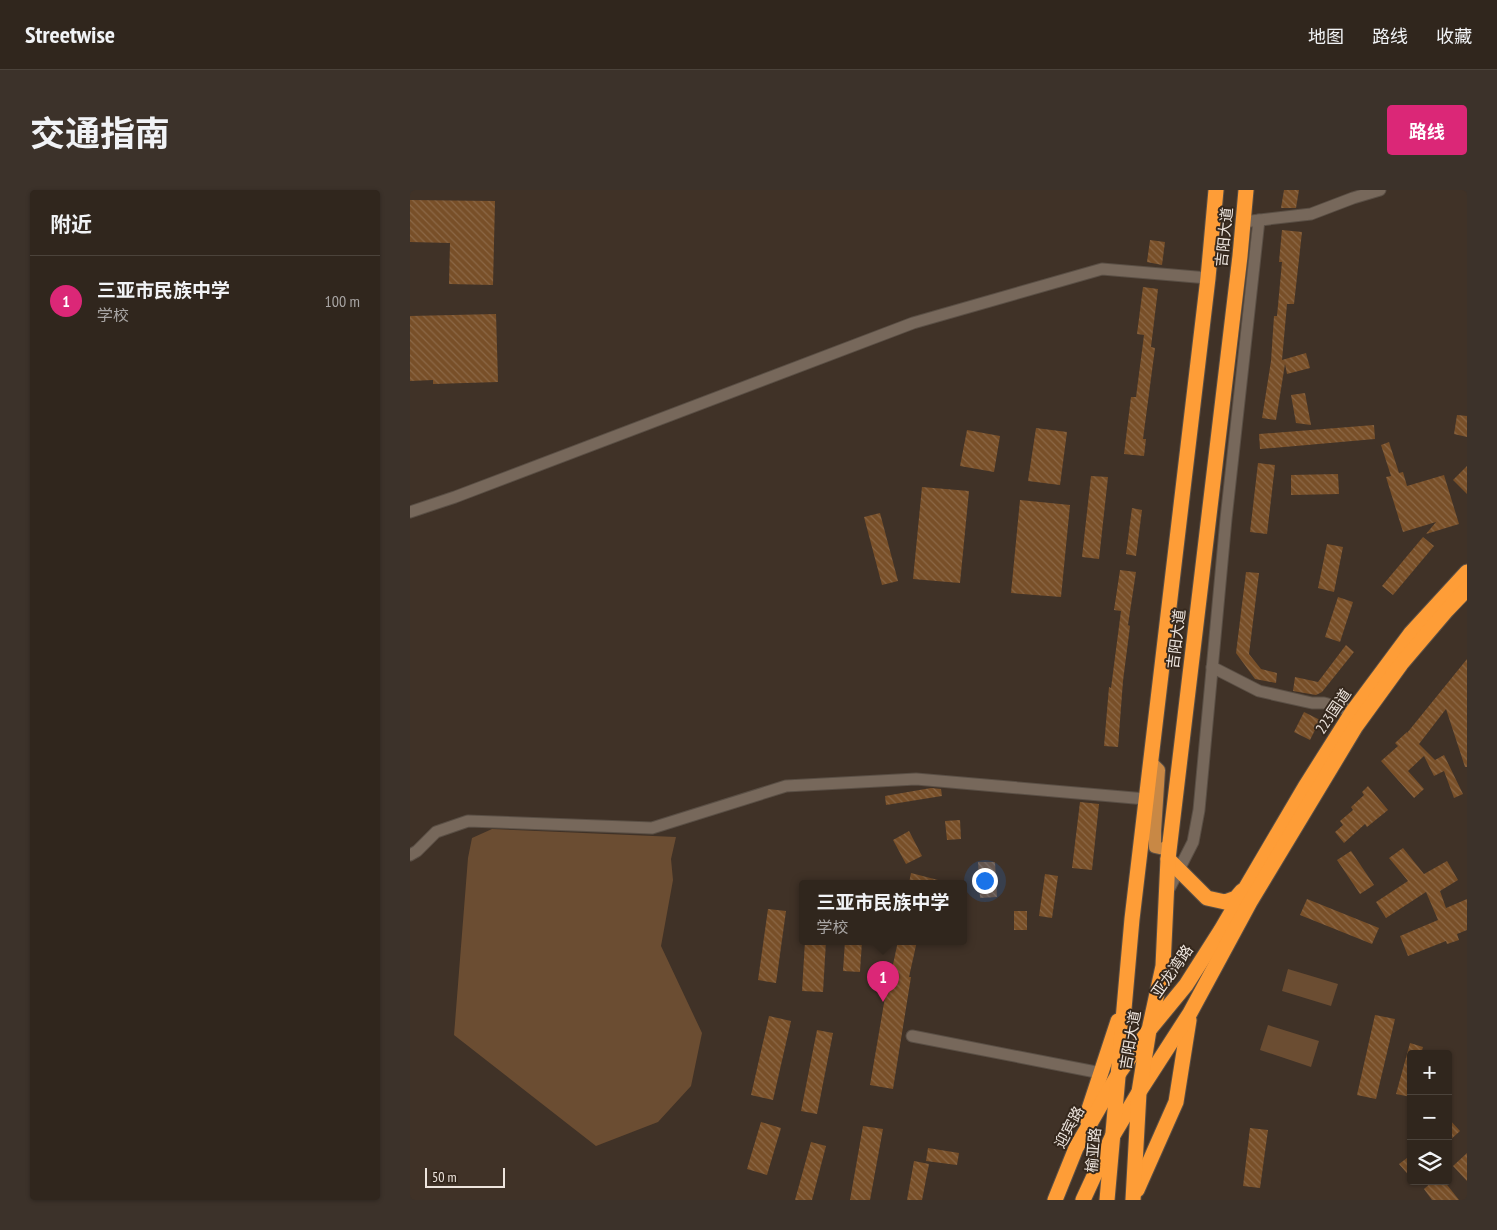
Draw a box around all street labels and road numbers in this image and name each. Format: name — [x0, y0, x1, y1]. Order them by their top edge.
street label: 吉阳大道 — [1211, 206, 1237, 268]
street label: 吉阳大道 — [1163, 608, 1189, 670]
street label: 223国道 — [1311, 685, 1355, 737]
street label: 亚龙湾路 — [1147, 941, 1197, 1001]
street label: 吉阳大道 — [1115, 1009, 1145, 1071]
street label: 迎宾路 — [1050, 1103, 1088, 1151]
street label: 榆亚路 — [1082, 1127, 1104, 1173]

